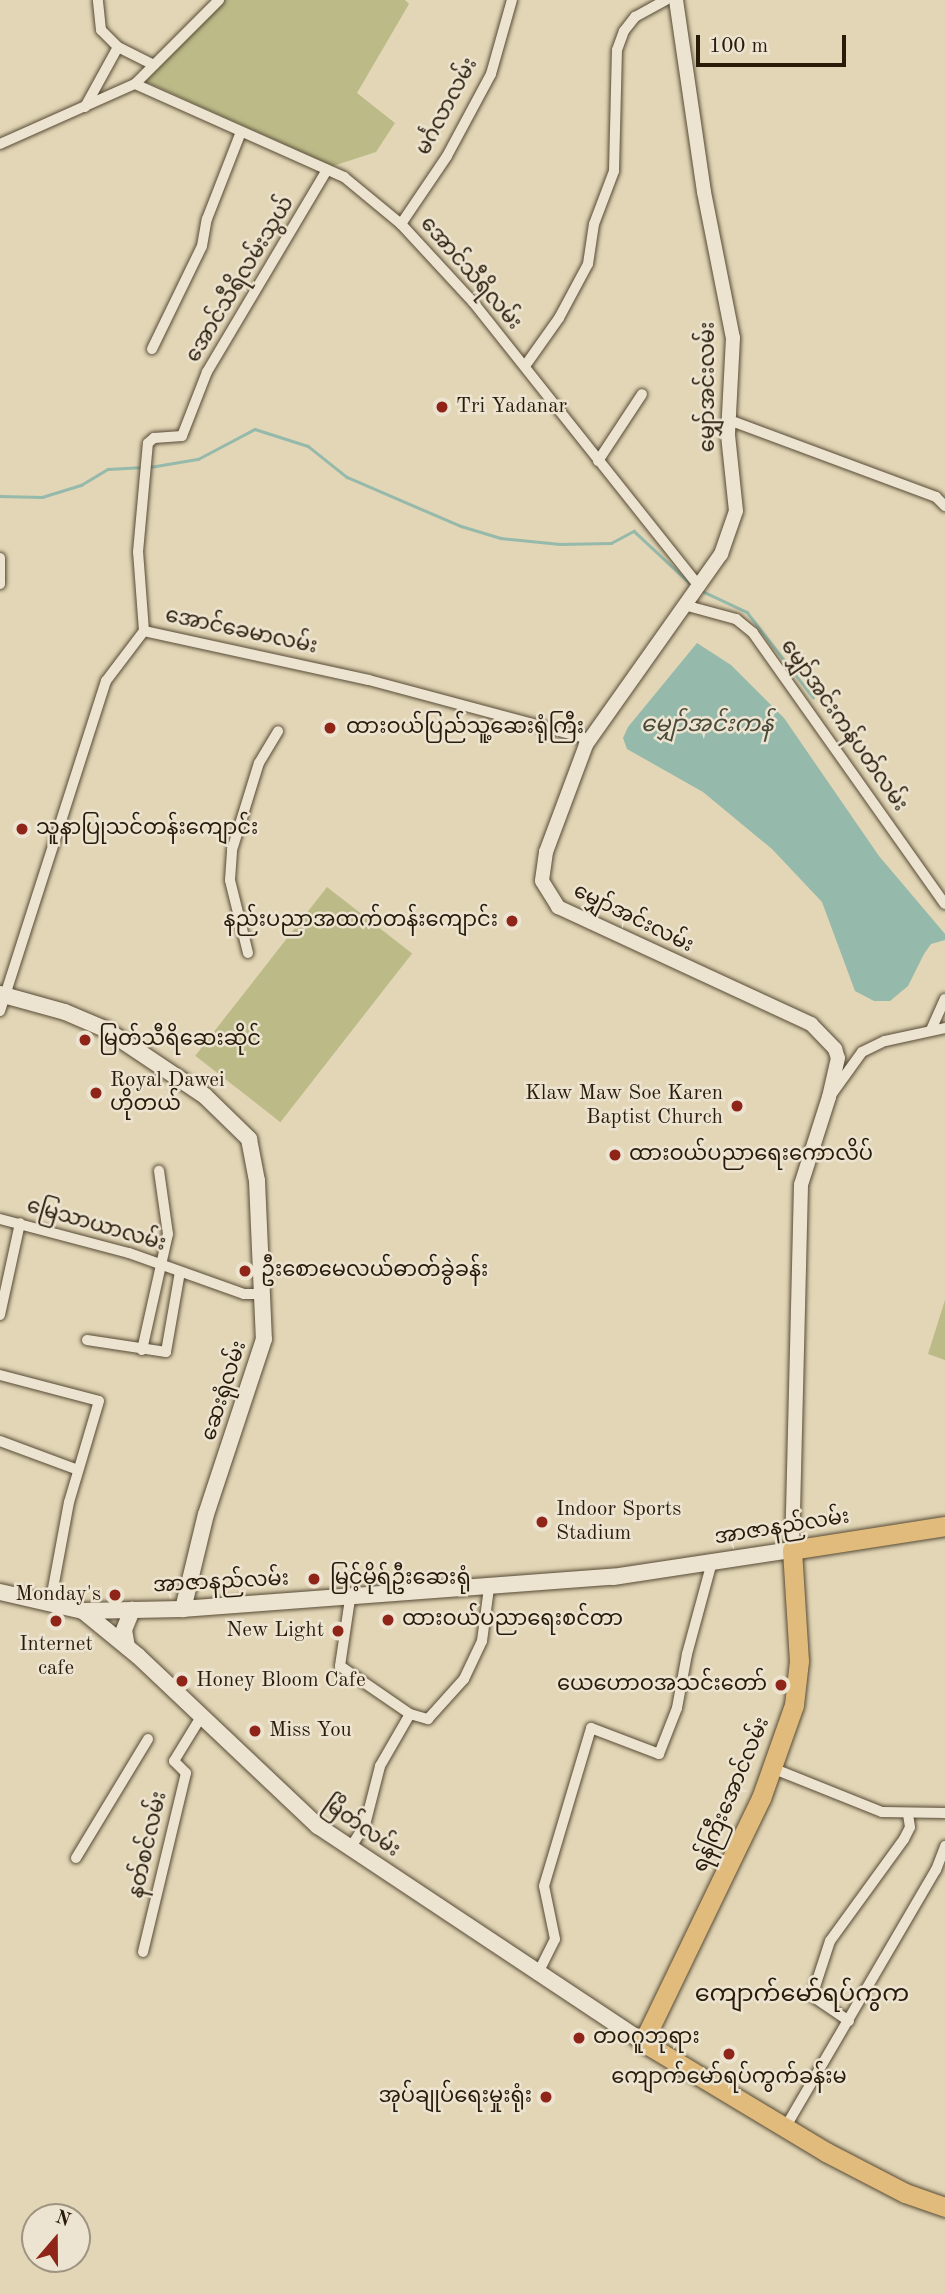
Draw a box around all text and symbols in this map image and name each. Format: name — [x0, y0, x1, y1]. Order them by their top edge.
scale bar — [700, 21, 850, 65]
text: 100 m — [709, 36, 768, 57]
street label: မင်္ဂလာလမ်း — [412, 54, 484, 160]
street label: အောင်သီရိလမ်းသွယ် — [181, 192, 301, 368]
street label: အောင်သီရိလမ်း — [414, 212, 526, 336]
street label: မျှော်အင်းလမ်း — [696, 322, 722, 452]
place label: Tri Yadanar — [456, 394, 567, 420]
marker: Tri Yadanar — [434, 399, 450, 415]
street label: အောင်ခေမာလမ်း — [163, 604, 319, 660]
street label: မျှော်အင်းကန်ပတ်လမ်း — [774, 635, 912, 817]
water label: မျှော်အင်းကန် — [641, 711, 773, 739]
place label: ထားဝယ်ပြည်သူ့ဆေးရုံကြီး — [346, 715, 584, 741]
marker: ထားဝယ်ပြည်သူ့ဆေးရုံကြီး — [320, 718, 340, 738]
place label: သူနာပြုသင်တန်းကျောင်း — [36, 816, 258, 842]
marker: သူနာပြုသင်တန်းကျောင်း — [14, 821, 30, 837]
street label: မျှော်အင်းလမ်း — [569, 879, 697, 959]
place label: နည်းပညာအထက်တန်းကျောင်း — [223, 908, 498, 934]
marker: နည်းပညာအထက်တန်းကျောင်း — [504, 913, 520, 929]
place label: မြတ်သီရိဆေးဆိုင် — [99, 1027, 261, 1053]
marker: မြတ်သီရိဆေးဆိုင် — [77, 1032, 93, 1048]
place label: Royal Dawei ဟိုတယ် — [110, 1068, 225, 1118]
place label: Klaw Maw Soe Karen Baptist Church — [525, 1081, 723, 1131]
marker: Royal Dawei ဟိုတယ် — [88, 1085, 104, 1101]
marker: Klaw Maw Soe Karen Baptist Church — [729, 1098, 745, 1114]
place label: ထားဝယ်ပညာရေးကောလိပ် — [629, 1142, 873, 1168]
marker: ထားဝယ်ပညာရေးကောလိပ် — [607, 1147, 623, 1163]
street label: မြေသာယာလမ်း — [24, 1194, 168, 1258]
place label: ဦးစောမေလယ်ဓာတ်ခွဲခန်း — [261, 1258, 488, 1284]
marker: ဦးစောမေလယ်ဓာတ်ခွဲခန်း — [235, 1261, 255, 1281]
street label: ဆေးရုံလမ်း — [197, 1338, 253, 1444]
place label: Indoor Sports Stadium — [556, 1497, 681, 1547]
street label: အာဇာနည်လမ်း — [713, 1505, 851, 1551]
marker: Indoor Sports Stadium — [534, 1514, 550, 1530]
place label: မြင့်မိုရ်ဦးဆေးရုံ — [330, 1566, 471, 1592]
street label: အာဇာနည်လမ်း — [152, 1567, 290, 1599]
marker: မြင့်မိုရ်ဦးဆေးရုံ — [304, 1569, 324, 1589]
place label: Monday's — [15, 1582, 101, 1608]
marker: Monday's — [107, 1587, 123, 1603]
place label: ထားဝယ်ပညာရေးစင်တာ — [402, 1607, 623, 1633]
marker: ထားဝယ်ပညာရေးစင်တာ — [380, 1612, 396, 1628]
marker: Internet cafe — [48, 1613, 64, 1629]
place label: New Light — [226, 1618, 324, 1644]
marker: New Light — [330, 1623, 346, 1639]
place label: Internet cafe — [19, 1632, 93, 1682]
place label: Honey Bloom Cafe — [196, 1668, 366, 1694]
place label: ယေဟောဝအသင်းတော် — [557, 1672, 767, 1698]
marker: Honey Bloom Cafe — [174, 1673, 190, 1689]
marker: ယေဟောဝအသင်းတော် — [773, 1677, 789, 1693]
street label: ရန်ကြီးအောင်လမ်း — [688, 1714, 776, 1876]
place label: Miss You — [269, 1718, 352, 1744]
marker: Miss You — [247, 1723, 263, 1739]
street label: နတ်စင်လမ်း — [125, 1789, 173, 1901]
street label: မြိတ်လမ်း — [318, 1793, 404, 1863]
district label: ကျောက်မော်ရပ်ကွက — [695, 1982, 909, 2010]
place label: တဝဂူဘုရား — [593, 2025, 700, 2051]
marker: တဝဂူဘုရား — [571, 2030, 587, 2046]
marker: ကျောက်မော်ရပ်ကွက်ခန်းမ — [721, 2046, 737, 2062]
place label: ကျောက်မော်ရပ်ကွက်ခန်းမ — [611, 2065, 847, 2091]
place label: အုပ်ချုပ်ရေးမှုးရုံး — [378, 2084, 532, 2110]
marker: အုပ်ချုပ်ရေးမှုးရုံး — [538, 2089, 554, 2105]
north arrow — [21, 2203, 91, 2273]
text: N — [53, 2208, 73, 2231]

